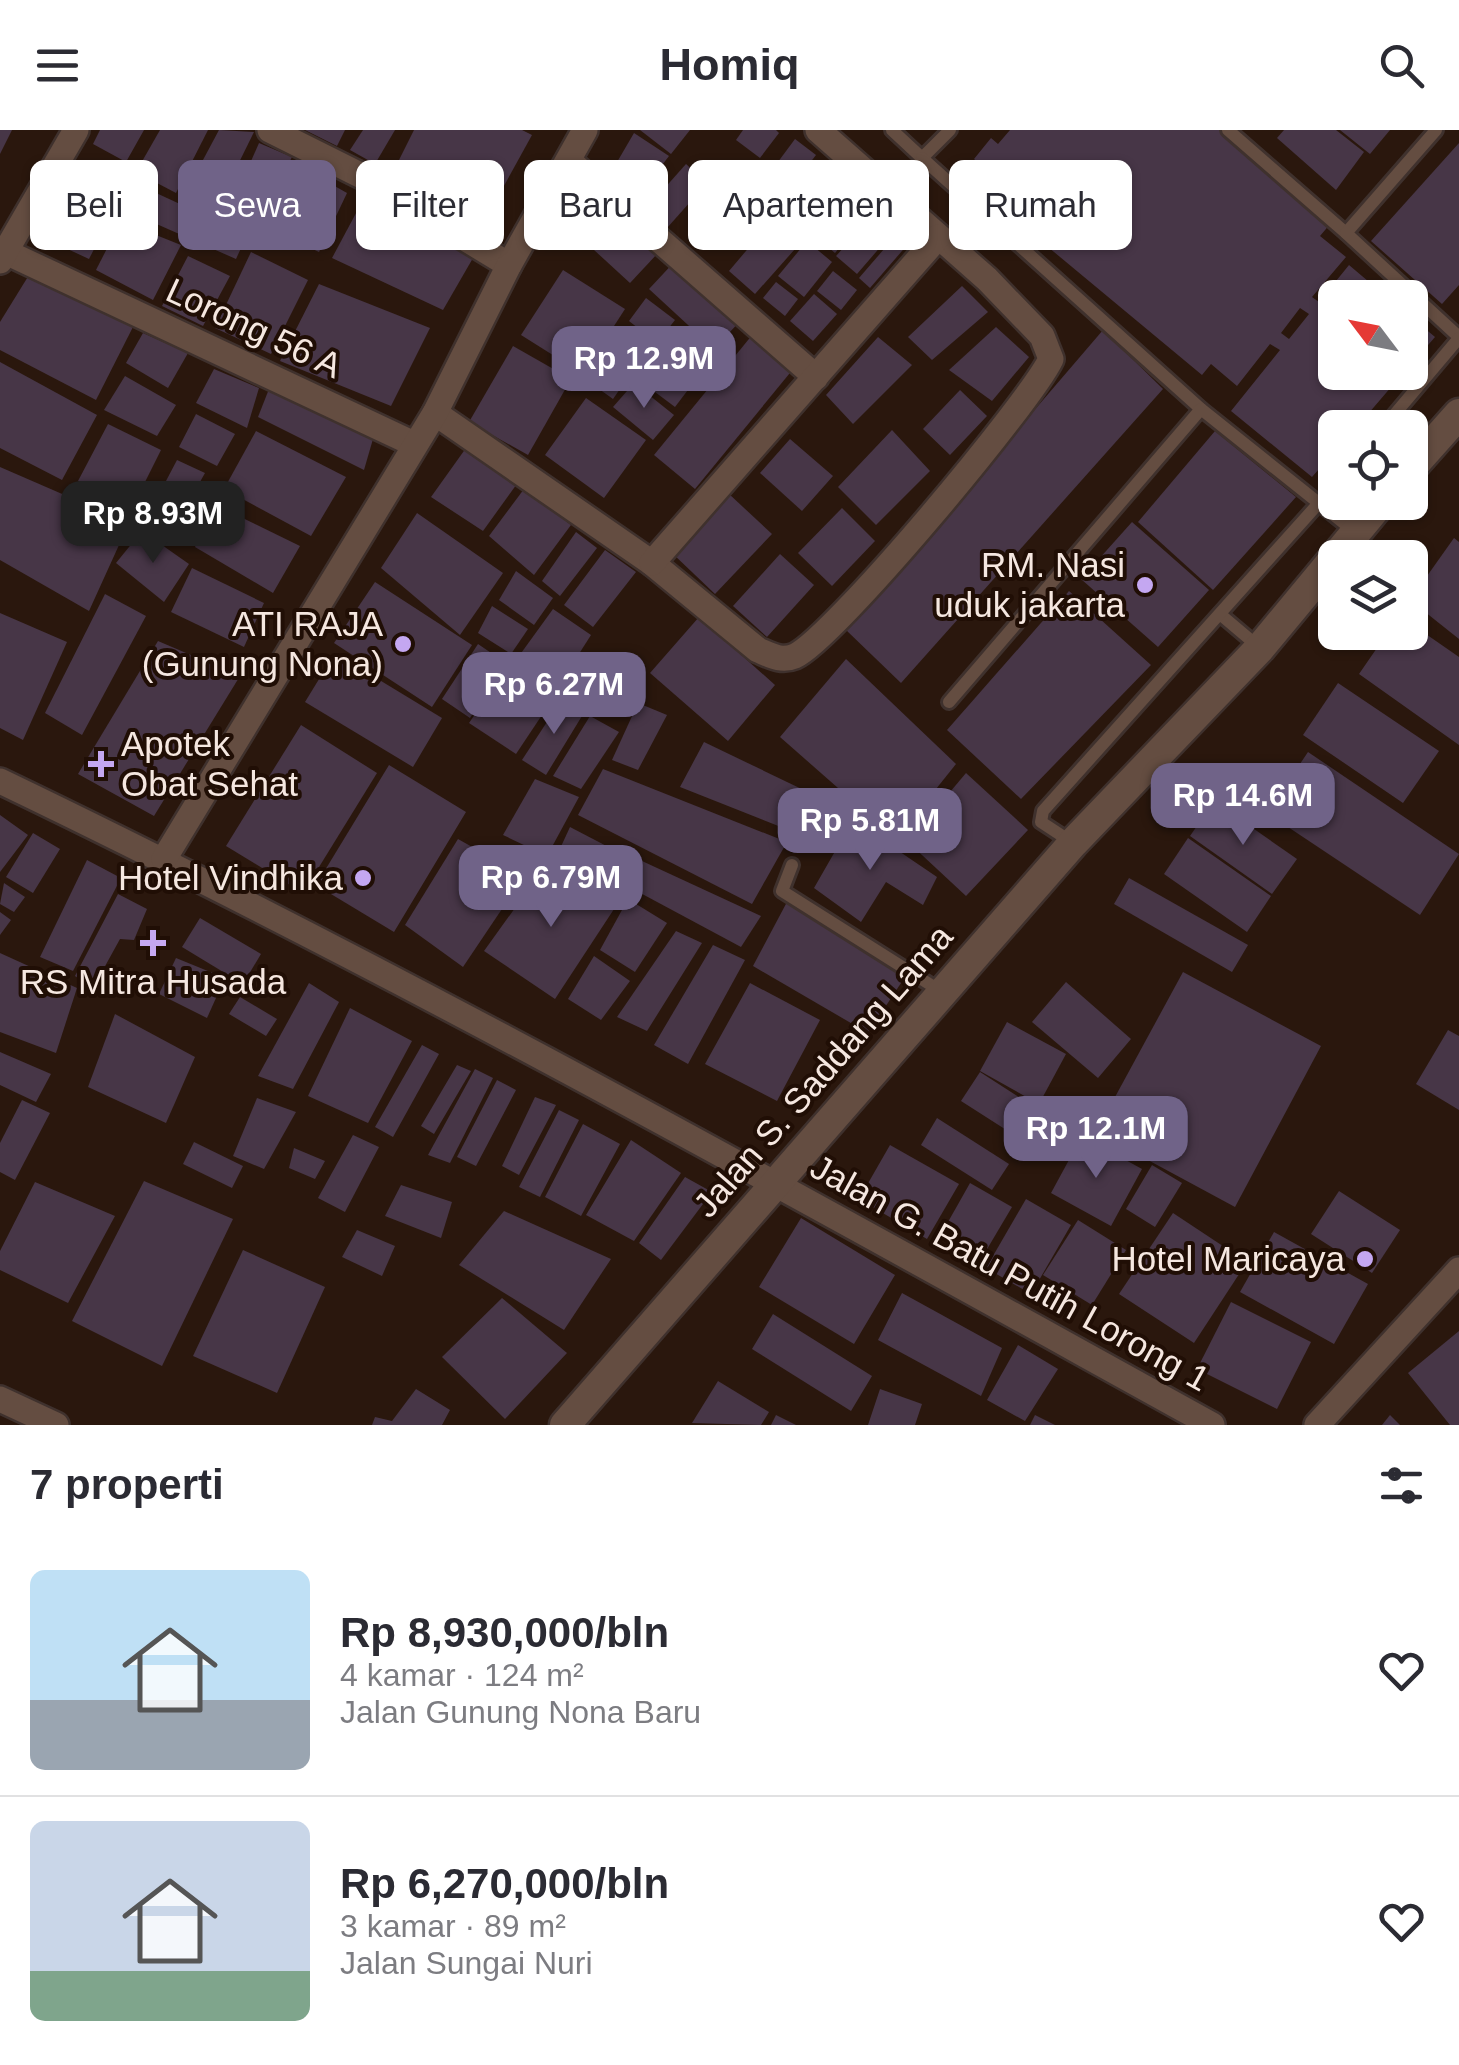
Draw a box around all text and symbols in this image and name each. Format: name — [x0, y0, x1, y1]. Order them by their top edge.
icon: menu — [30, 38, 85, 93]
icon: search — [1374, 38, 1429, 93]
text: Homiq — [660, 39, 800, 90]
chip: Beli — [30, 160, 158, 250]
chip: Sewa — [178, 160, 336, 250]
chip: Filter — [356, 160, 504, 250]
chip: Baru — [524, 160, 668, 250]
chip: Apartemen — [688, 160, 929, 250]
chip: Rumah — [949, 160, 1132, 250]
street label: Lorong 56 A — [160, 270, 349, 385]
north arrow — [1318, 280, 1428, 390]
map controls — [1318, 280, 1428, 650]
pin: Rp 12.9M — [541, 326, 747, 411]
text: Rp 12.9M — [574, 340, 714, 376]
button: locate — [1318, 410, 1428, 520]
pin: Rp 8.93M — [50, 481, 256, 566]
text: Rp 8.93M — [83, 495, 223, 531]
button: layers — [1318, 540, 1428, 650]
place label: RM. Nasi uduk jakarta — [934, 545, 1126, 624]
marker: RM. Nasi uduk jakarta — [1134, 574, 1156, 596]
place label: ATI RAJA (Gunung Nona) — [142, 604, 384, 683]
marker: ATI RAJA (Gunung Nona) — [392, 633, 414, 655]
pin: Rp 6.27M — [451, 652, 657, 737]
text: Rp 6.27M — [484, 666, 624, 702]
place label: Apotek Obat Sehat — [121, 724, 298, 803]
marker: Apotek Obat Sehat — [90, 753, 112, 775]
pin: Rp 14.6M — [1140, 763, 1346, 848]
text: Rp 14.6M — [1173, 777, 1313, 813]
pin: Rp 5.81M — [767, 788, 973, 873]
text: Rp 5.81M — [800, 802, 940, 838]
pin: Rp 6.79M — [448, 845, 654, 930]
place label: Hotel Vindhika — [118, 858, 344, 897]
text: Rp 6.79M — [481, 859, 621, 895]
marker: Hotel Vindhika — [352, 867, 374, 889]
street label: Jalan S. Saddang Lama — [685, 916, 960, 1224]
marker: RS Mitra Husada — [140, 930, 166, 956]
place label: RS Mitra Husada — [20, 962, 287, 1001]
pin: Rp 12.1M — [993, 1096, 1199, 1181]
text: Rp 12.1M — [1026, 1110, 1166, 1146]
street label: Jalan G. Batu Putih Lorong 1 — [804, 1147, 1216, 1399]
place label: Hotel Maricaya — [1112, 1239, 1346, 1278]
marker: Hotel Maricaya — [1354, 1248, 1376, 1270]
icon: filters — [1374, 1458, 1429, 1513]
text: 7 properti — [30, 1461, 224, 1508]
text: Rp 8,930,000/bln — [340, 1609, 669, 1656]
icon: home — [110, 1610, 230, 1730]
icon: heart — [1374, 1643, 1429, 1698]
text: 4 kamar · 124 m² — [340, 1657, 584, 1693]
text: Jalan Gunung Nona Baru — [340, 1694, 701, 1730]
text: Rp 6,270,000/bln — [340, 1860, 669, 1907]
icon: home — [110, 1861, 230, 1981]
icon: heart — [1374, 1894, 1429, 1949]
text: 3 kamar · 89 m² — [340, 1908, 566, 1944]
text: Jalan Sungai Nuri — [340, 1945, 593, 1981]

